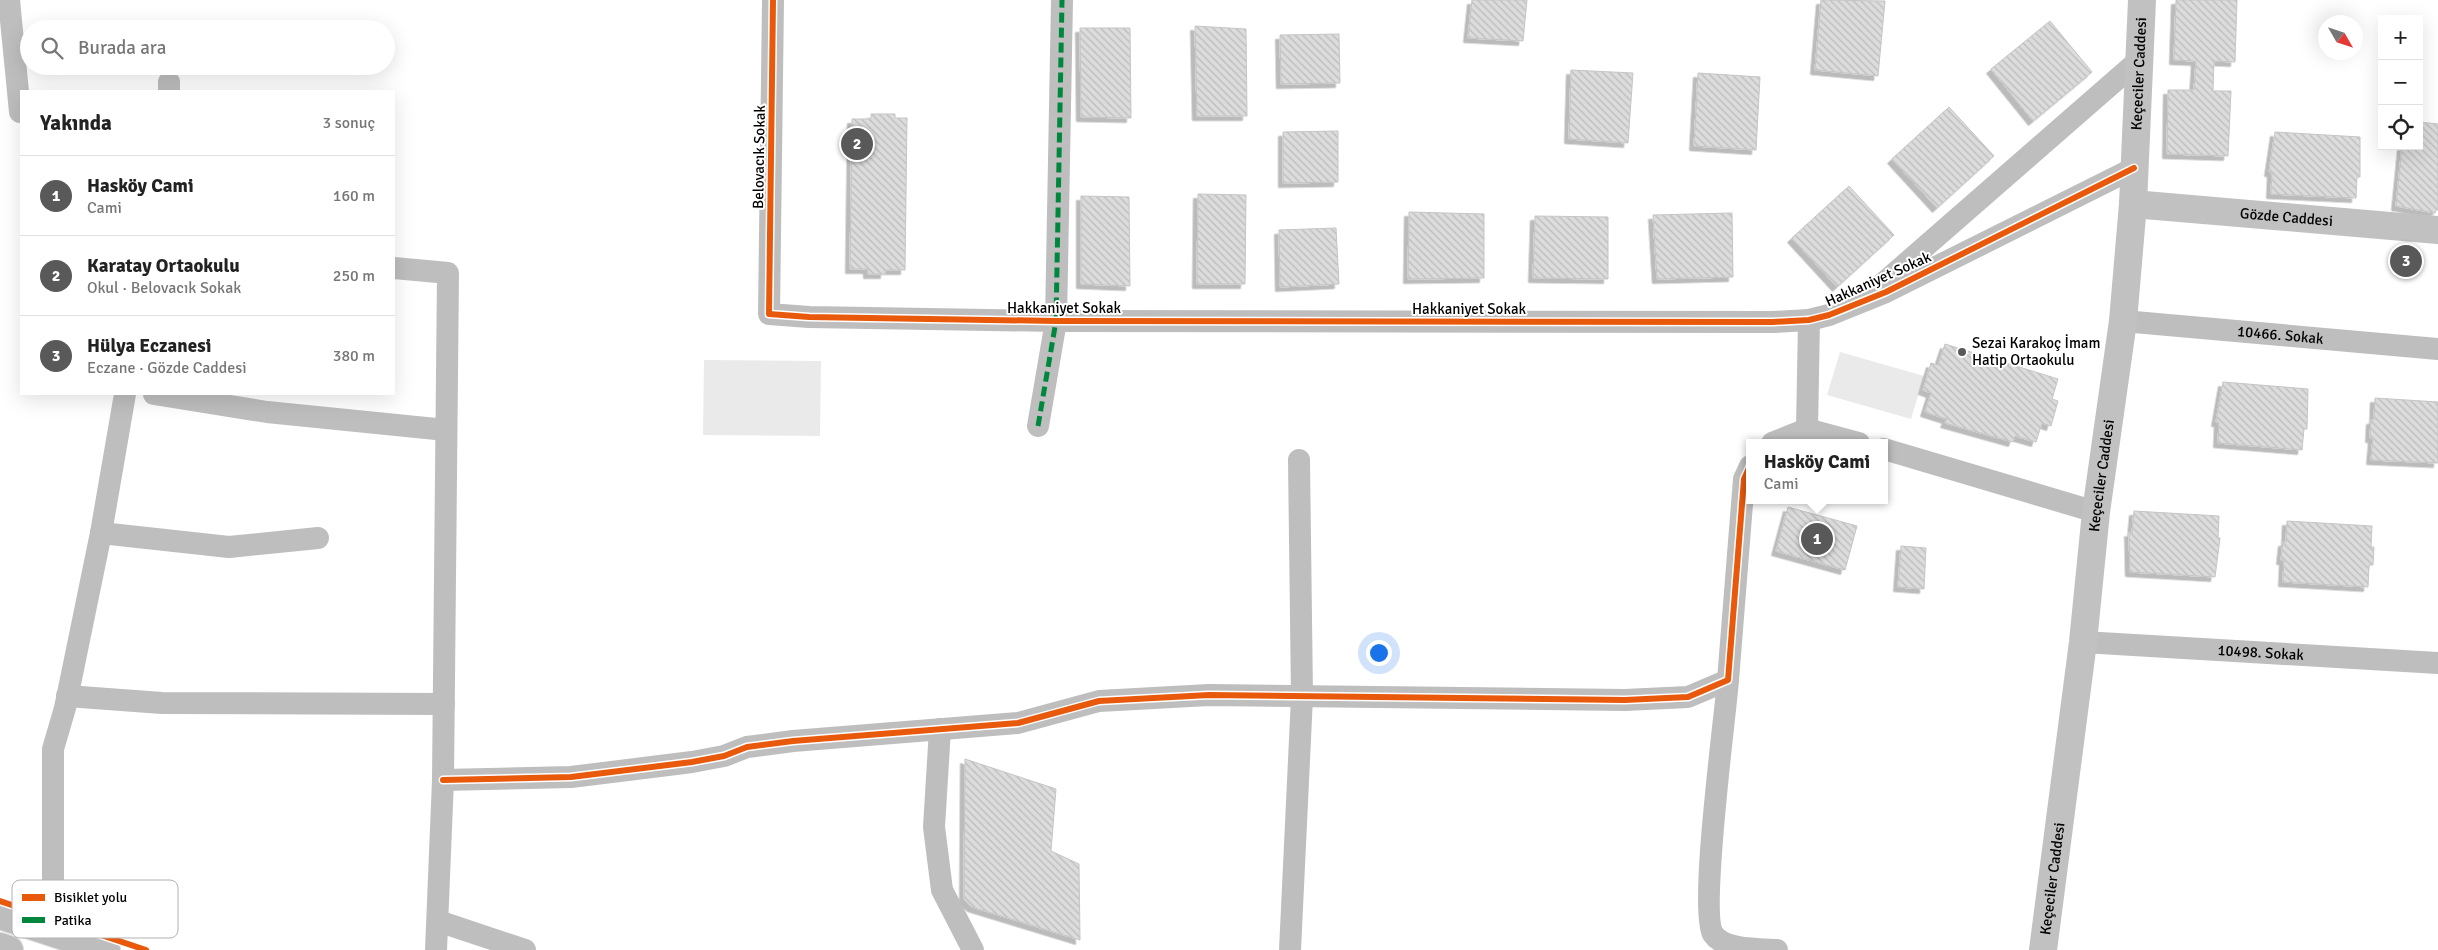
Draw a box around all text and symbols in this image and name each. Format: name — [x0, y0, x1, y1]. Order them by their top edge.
north arrow — [2318, 15, 2363, 60]
map controls — [2378, 15, 2423, 150]
button: + — [2378, 15, 2423, 60]
street label: Keçeciler Caddesi — [2127, 17, 2150, 131]
search box — [20, 20, 395, 75]
icon: search — [38, 34, 66, 62]
text: Burada ara — [78, 36, 166, 60]
button: − — [2378, 60, 2423, 105]
street label: Belovacık Sokak — [749, 105, 769, 209]
button: locate — [2378, 105, 2423, 150]
text: Yakında — [40, 110, 112, 136]
text: 3 sonuç — [323, 113, 375, 133]
pin: 2 — [841, 125, 873, 163]
text: Hasköy Cami — [87, 174, 194, 198]
text: 1 — [52, 186, 60, 206]
text: 160 m — [333, 186, 375, 206]
text: Cami — [87, 198, 122, 218]
street label: Gözde Caddesi — [2239, 204, 2334, 230]
pin: 3 — [2390, 242, 2422, 280]
street label: Hakkaniyet Sokak — [1822, 247, 1934, 310]
text: Karatay Ortaokulu — [87, 254, 240, 278]
text: 2 — [52, 266, 60, 286]
text: 250 m — [333, 266, 375, 286]
text: Okul · Belovacık Sokak — [87, 278, 241, 298]
street label: Hakkaniyet Sokak — [1007, 299, 1122, 317]
street label: Hakkaniyet Sokak — [1412, 300, 1527, 318]
street label: 10466. Sokak — [2236, 322, 2325, 348]
text: Hülya Eczanesi — [87, 334, 211, 358]
place label: Sezai Karakoç İmam Hatip Ortaokulu — [1972, 334, 2100, 369]
text: 3 — [52, 346, 60, 366]
text: 380 m — [333, 346, 375, 366]
marker: Sezai Karakoç İmam Hatip Ortaokulu — [1956, 346, 1968, 358]
text: Eczane · Gözde Caddesi — [87, 358, 247, 378]
street label: Keçeciler Caddesi — [2085, 418, 2118, 533]
popup — [1746, 439, 1888, 504]
text: Hasköy Cami — [1764, 450, 1870, 474]
text: Cami — [1764, 474, 1798, 494]
pin: 1 — [1801, 520, 1833, 558]
your location — [1366, 640, 1392, 666]
street label: 10498. Sokak — [2217, 641, 2305, 664]
street label: Keçeciler Caddesi — [2036, 821, 2068, 936]
legend — [12, 880, 178, 938]
text: Bisiklet yolu — [54, 889, 127, 906]
text: Patika — [54, 912, 92, 929]

